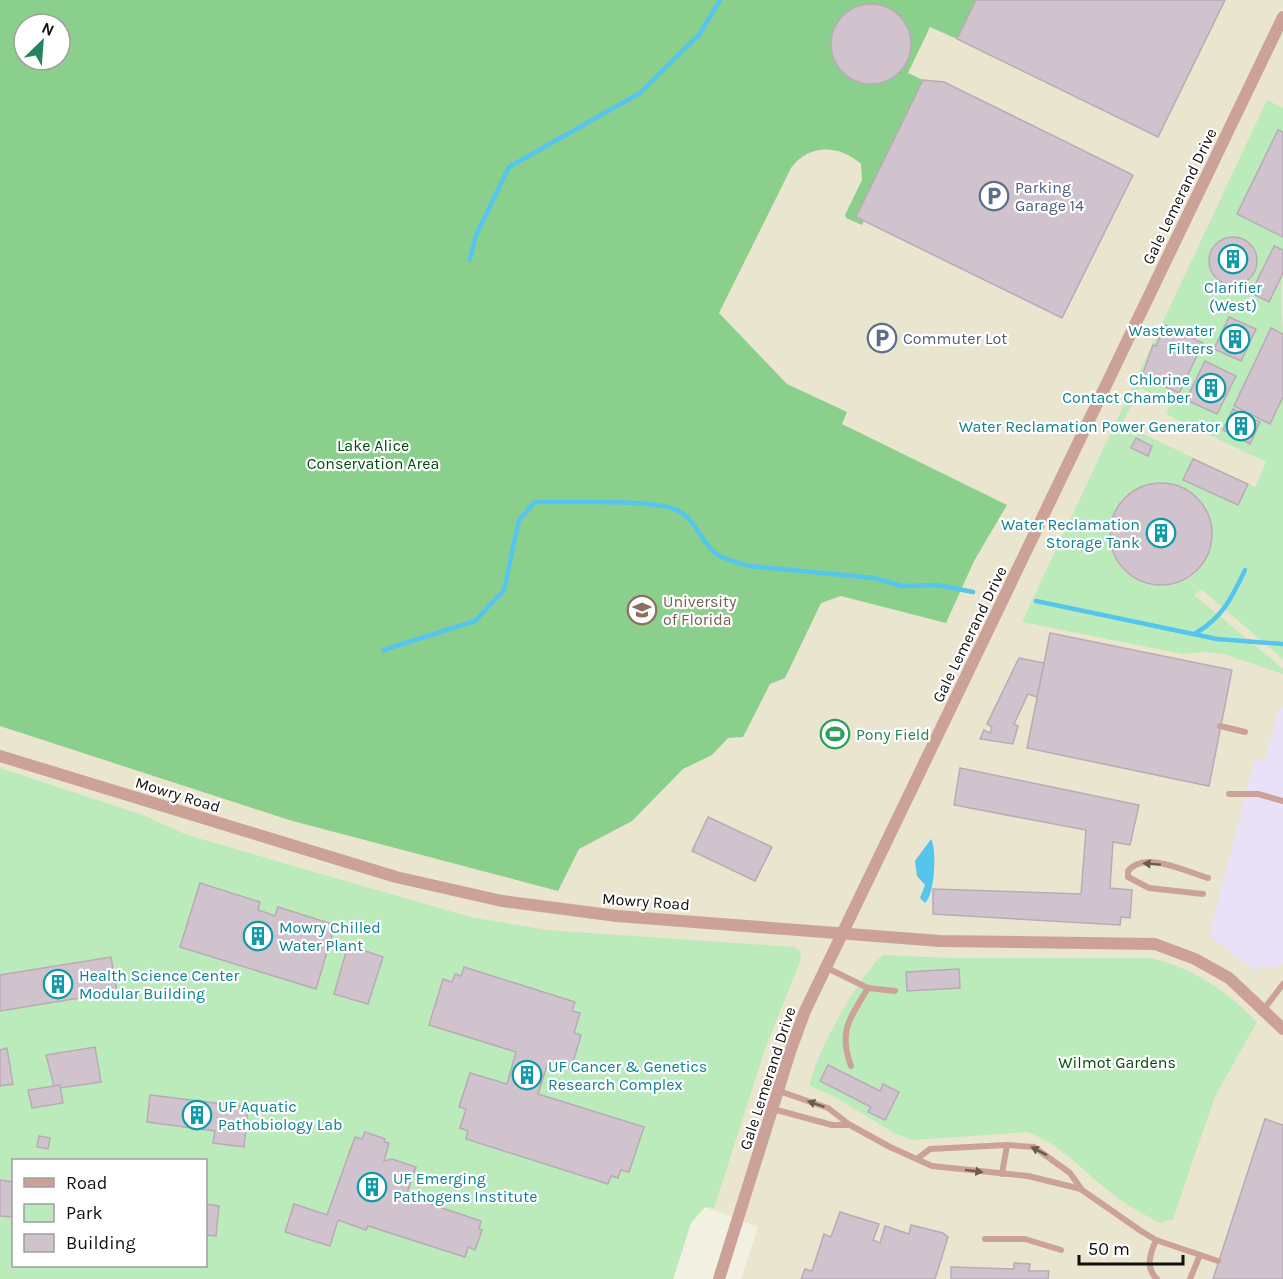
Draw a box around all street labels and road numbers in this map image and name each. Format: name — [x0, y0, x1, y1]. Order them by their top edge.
street label: Gale Lemerand Drive — [1138, 125, 1221, 268]
street label: Gale Lemerand Drive — [928, 563, 1011, 706]
street label: Mowry Road — [133, 773, 223, 816]
street label: Mowry Road — [602, 889, 690, 914]
street label: Gale Lemerand Drive — [735, 1004, 800, 1152]

